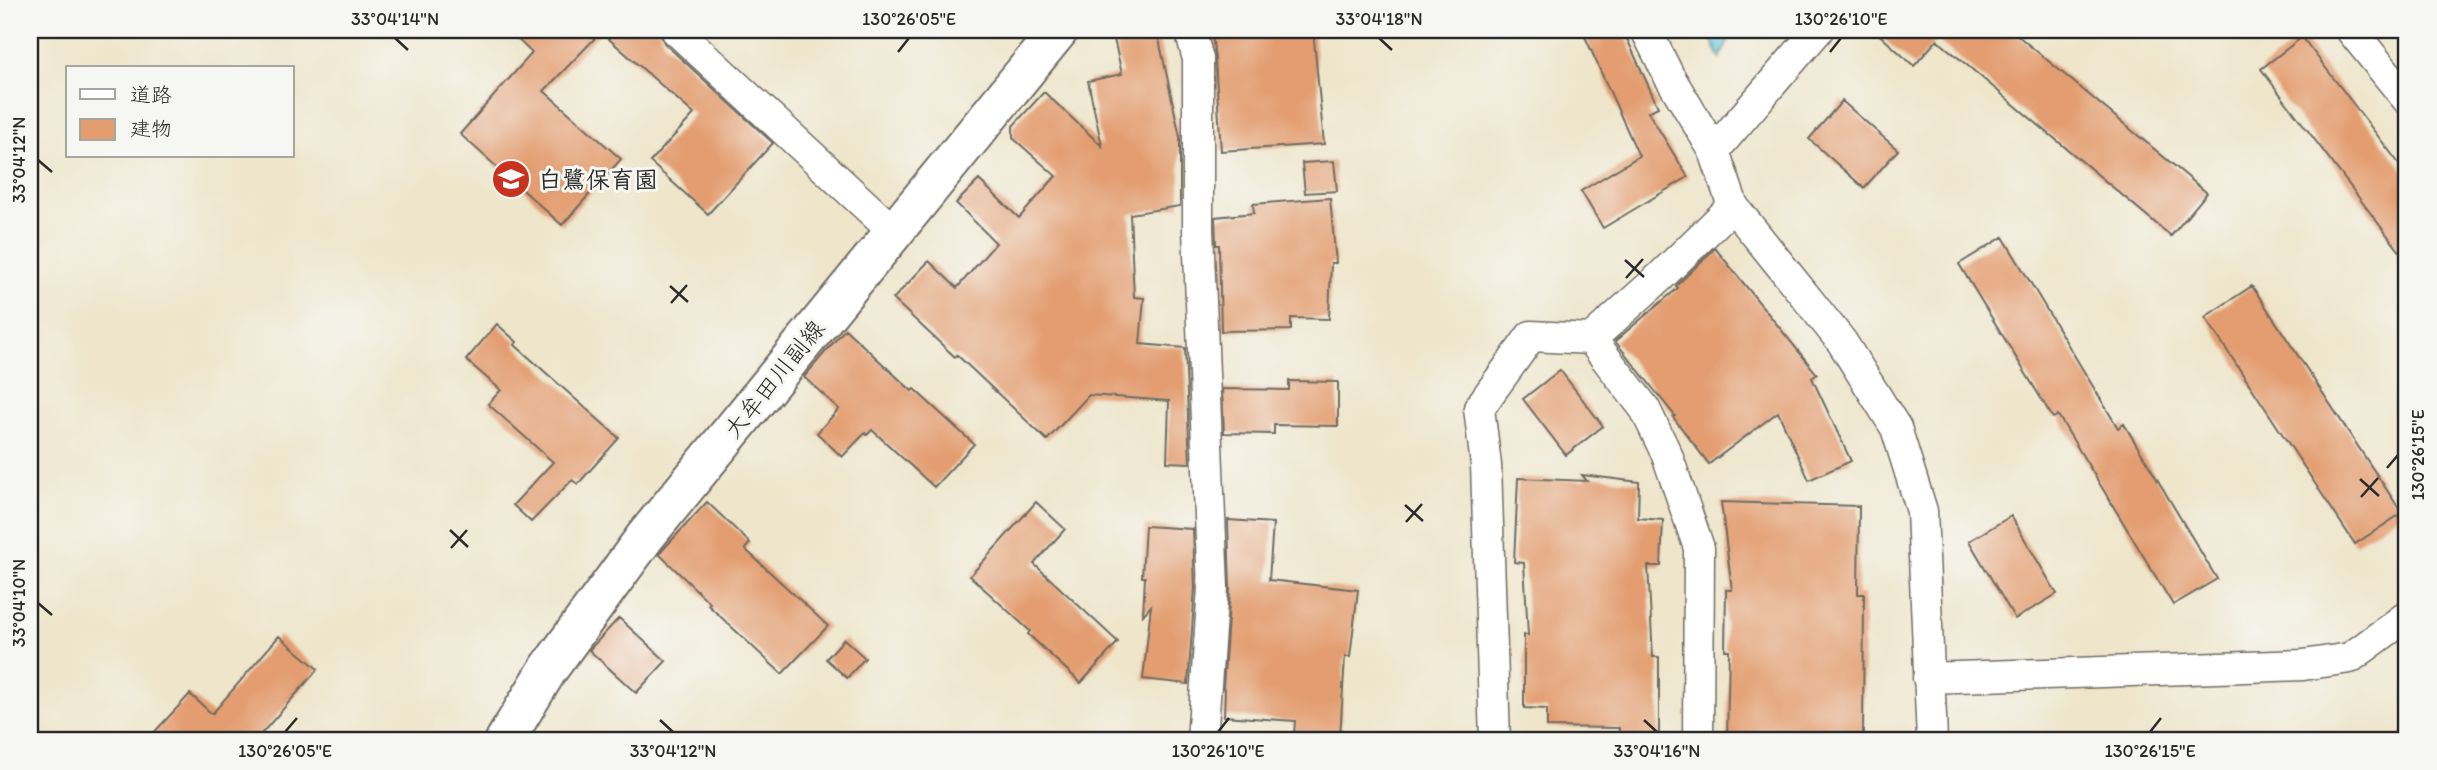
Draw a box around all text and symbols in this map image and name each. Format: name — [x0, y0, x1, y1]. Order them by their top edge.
text: 33°04'14"N — [351, 8, 439, 30]
text: 130°26'05"E — [862, 8, 956, 30]
text: 33°04'18"N — [1335, 8, 1423, 30]
text: 130°26'10"E — [1795, 8, 1887, 30]
legend — [66, 66, 294, 158]
text: 道路 — [130, 82, 172, 107]
text: 建物 — [130, 116, 172, 141]
text: 33°04'12"N — [8, 117, 30, 203]
school or university icon: 白鷺保育園 — [490, 158, 532, 200]
place label: 白鷺保育園 — [538, 165, 658, 194]
street label: 大牟田川副線 — [717, 314, 831, 444]
text: 130°26'15"E — [2407, 409, 2429, 501]
text: 33°04'10"N — [8, 559, 30, 647]
text: 130°26'05"E — [238, 740, 332, 762]
text: 33°04'12"N — [630, 740, 716, 762]
text: 130°26'10"E — [1172, 740, 1264, 762]
text: 33°04'16"N — [1614, 740, 1700, 762]
text: 130°26'15"E — [2104, 740, 2196, 762]

